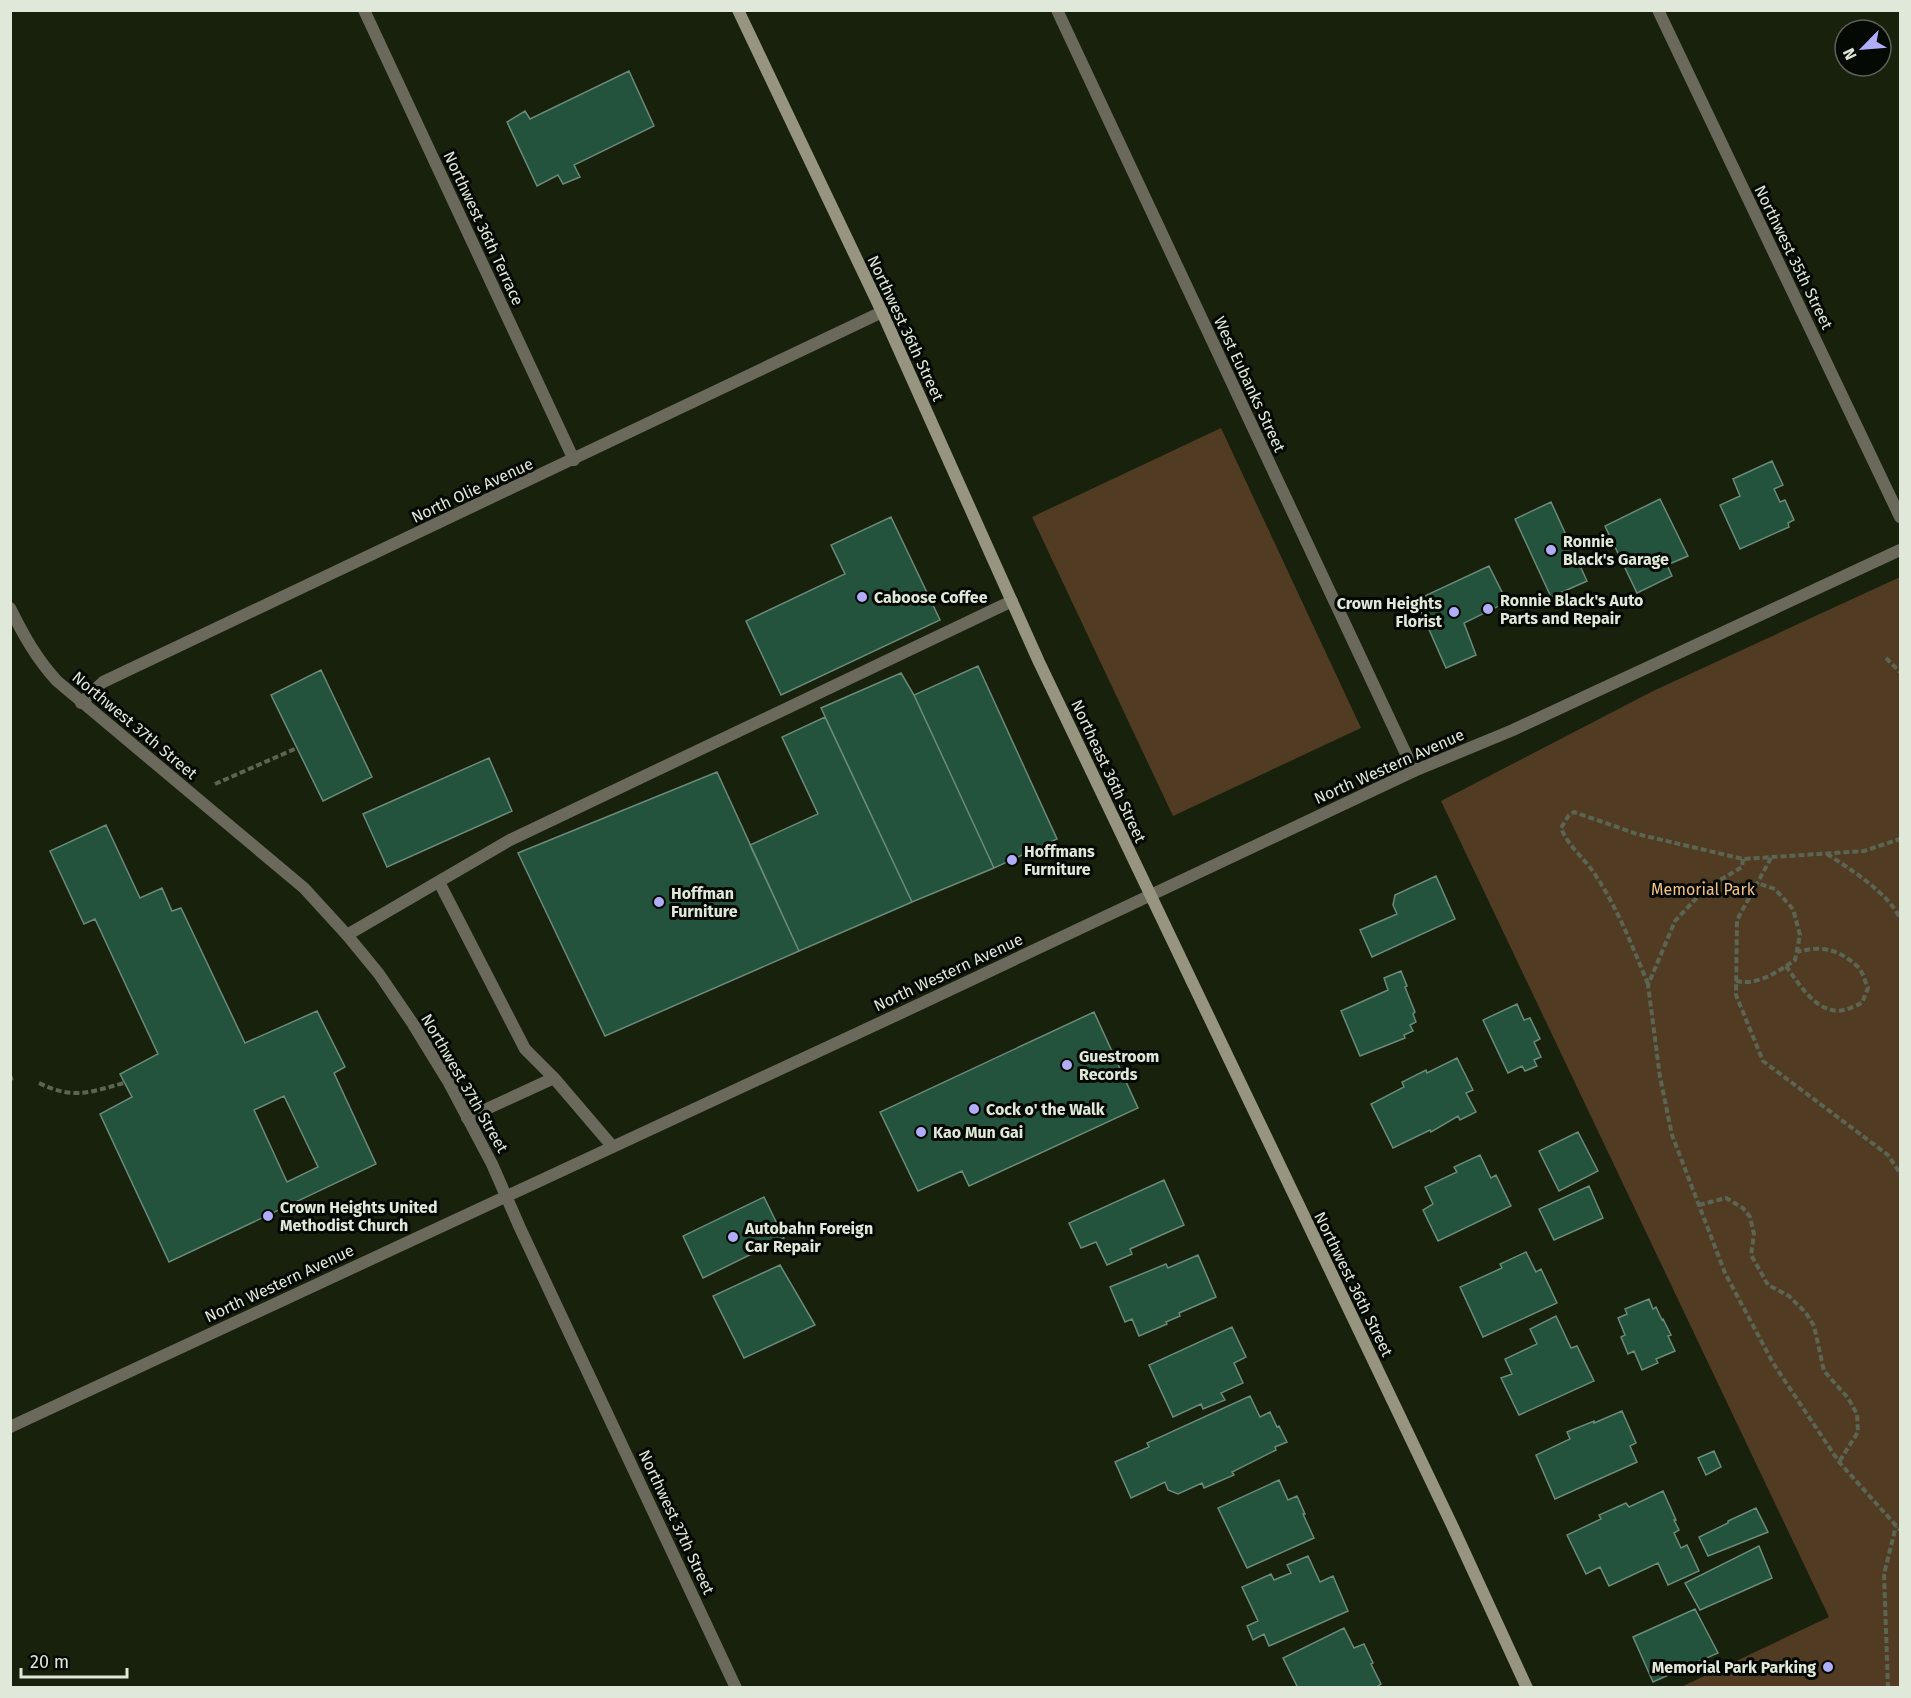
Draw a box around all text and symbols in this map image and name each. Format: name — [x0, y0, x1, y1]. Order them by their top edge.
north arrow — [1833, 18, 1893, 78]
text: N — [1839, 45, 1861, 63]
street label: Northwest 36th Terrace — [439, 148, 528, 308]
street label: Northwest 35th Street — [1750, 182, 1837, 333]
street label: Northwest 36th Street — [863, 252, 948, 404]
street label: West Eubanks Street — [1210, 313, 1289, 455]
street label: North Olie Avenue — [408, 454, 536, 527]
place label: Ronnie Black's Garage — [1563, 532, 1669, 569]
marker: Ronnie Black's Garage — [1544, 543, 1558, 557]
place label: Caboose Coffee — [874, 588, 988, 607]
marker: Caboose Coffee — [855, 590, 869, 604]
place label: Ronnie Black's Auto Parts and Repair — [1500, 591, 1643, 628]
place label: Crown Heights Florist — [1337, 594, 1443, 631]
marker: Ronnie Black's Auto Parts and Repair — [1481, 602, 1495, 616]
marker: Crown Heights Florist — [1447, 605, 1461, 619]
street label: Northwest 37th Street — [68, 668, 201, 783]
street label: Northeast 36th Street — [1067, 697, 1150, 846]
street label: North Western Avenue — [1311, 725, 1467, 808]
place label: Hoffmans Furniture — [1024, 842, 1095, 879]
marker: Hoffmans Furniture — [1005, 853, 1019, 867]
park label: Memorial Park — [1651, 880, 1756, 899]
place label: Hoffman Furniture — [671, 884, 738, 921]
marker: Hoffman Furniture — [652, 895, 666, 909]
street label: North Western Avenue — [871, 930, 1026, 1015]
street label: Northwest 37th Street — [417, 1010, 512, 1156]
place label: Guestroom Records — [1079, 1047, 1159, 1084]
marker: Guestroom Records — [1060, 1058, 1074, 1072]
place label: Cock o' the Walk — [986, 1100, 1105, 1119]
marker: Cock o' the Walk — [967, 1102, 981, 1116]
place label: Kao Mun Gai — [933, 1123, 1023, 1142]
marker: Kao Mun Gai — [914, 1125, 928, 1139]
place label: Crown Heights United Methodist Church — [280, 1198, 438, 1235]
marker: Crown Heights United Methodist Church — [261, 1209, 275, 1223]
street label: Northwest 36th Street — [1310, 1209, 1397, 1360]
place label: Autobahn Foreign Car Repair — [744, 1219, 873, 1256]
marker: Autobahn Foreign Car Repair — [726, 1230, 740, 1244]
street label: North Western Avenue — [202, 1241, 357, 1326]
street label: Northwest 37th Street — [635, 1447, 718, 1598]
scale bar — [21, 1641, 128, 1679]
text: 20 m — [30, 1651, 69, 1673]
place label: Memorial Park Parking — [1652, 1658, 1816, 1677]
marker: Memorial Park Parking — [1821, 1660, 1835, 1674]

